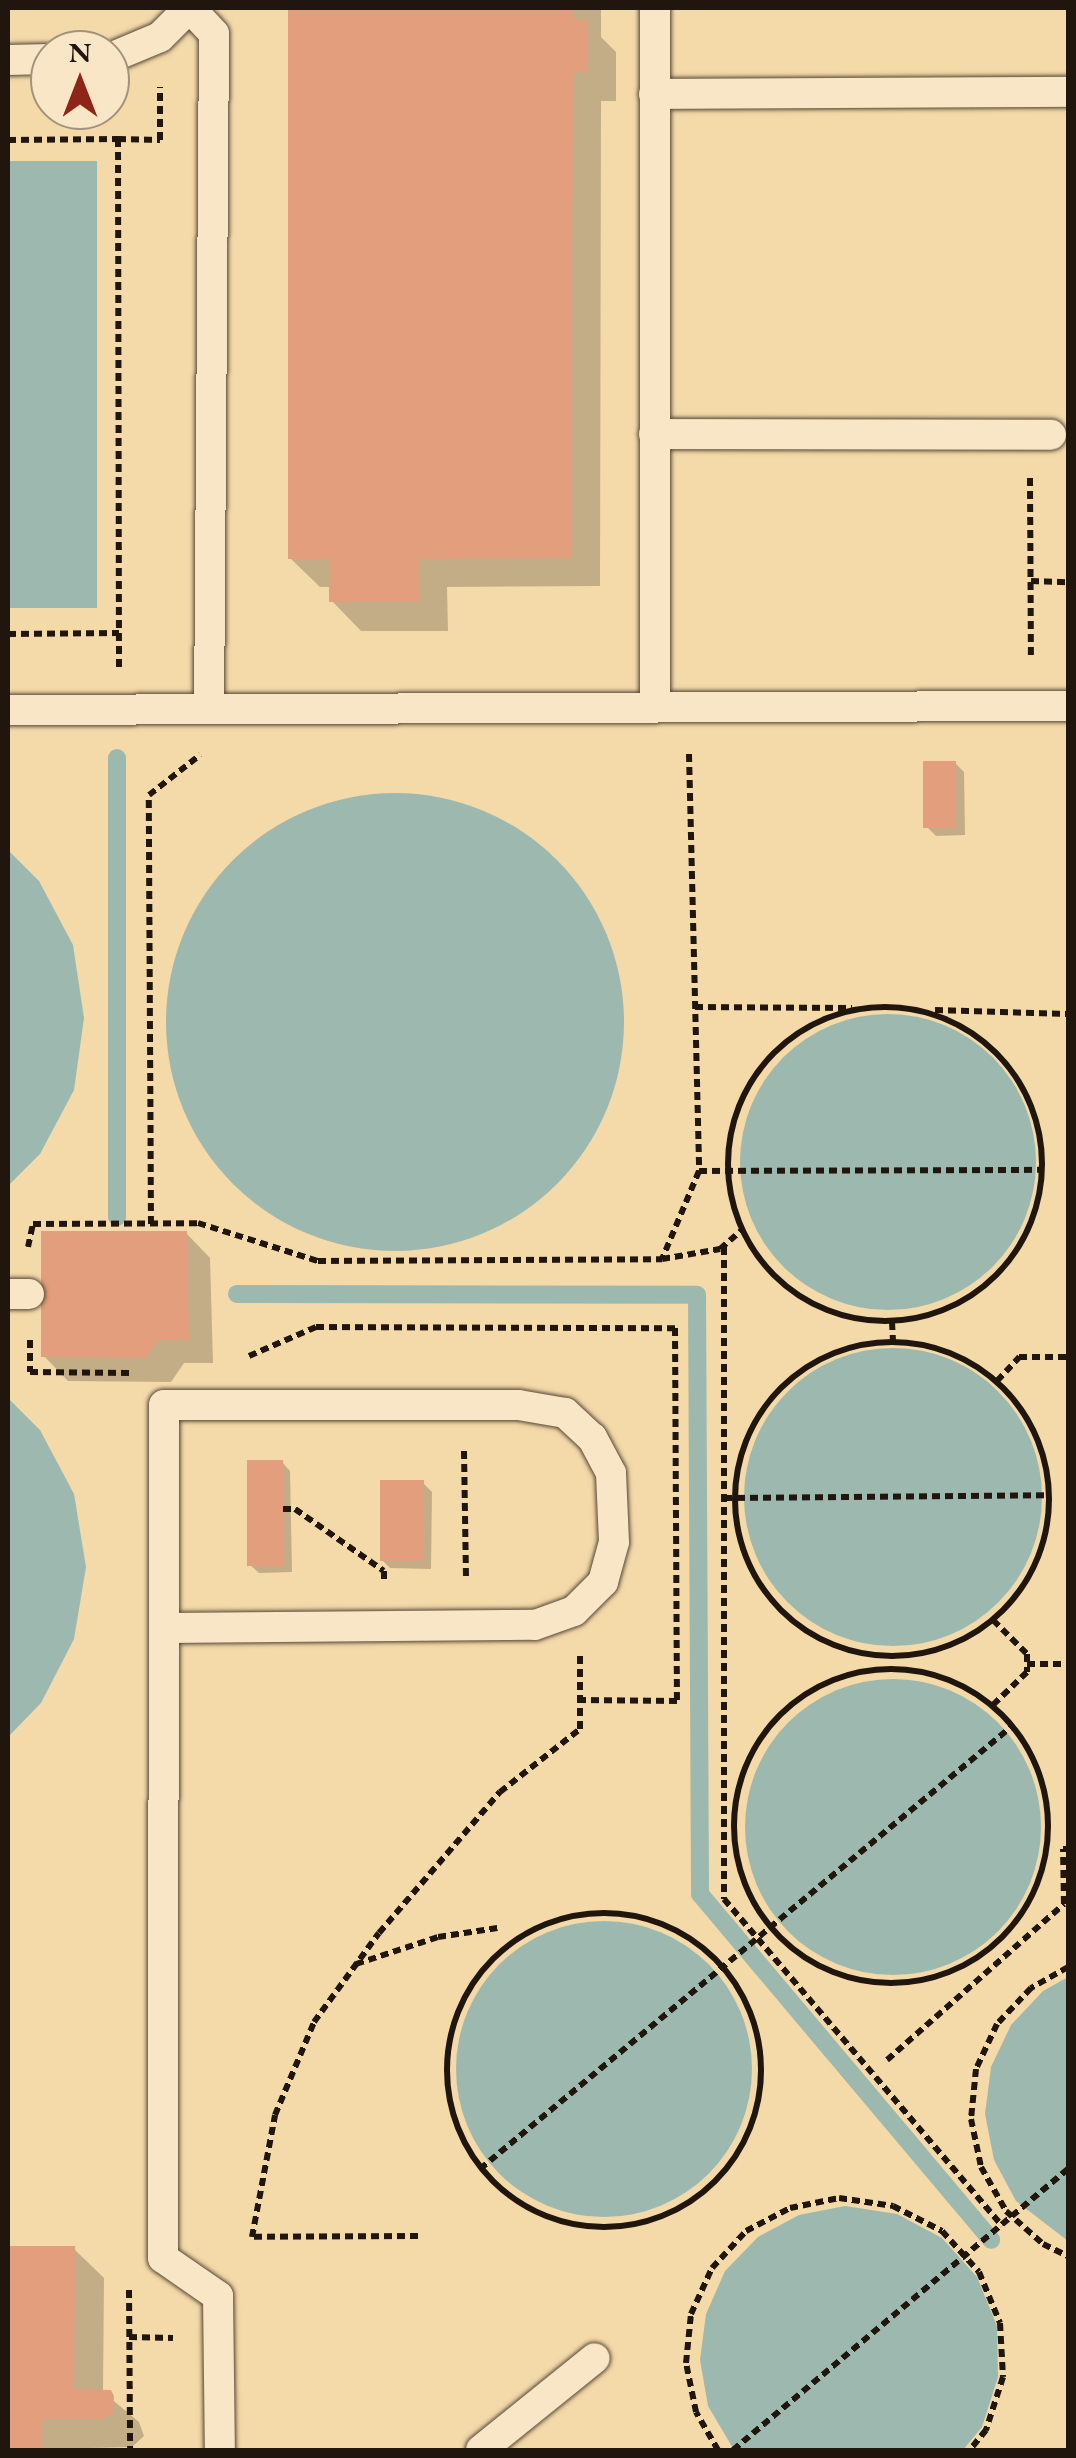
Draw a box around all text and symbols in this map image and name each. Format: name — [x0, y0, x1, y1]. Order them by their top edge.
north arrow — [30, 30, 130, 130]
text: N — [69, 34, 91, 70]

